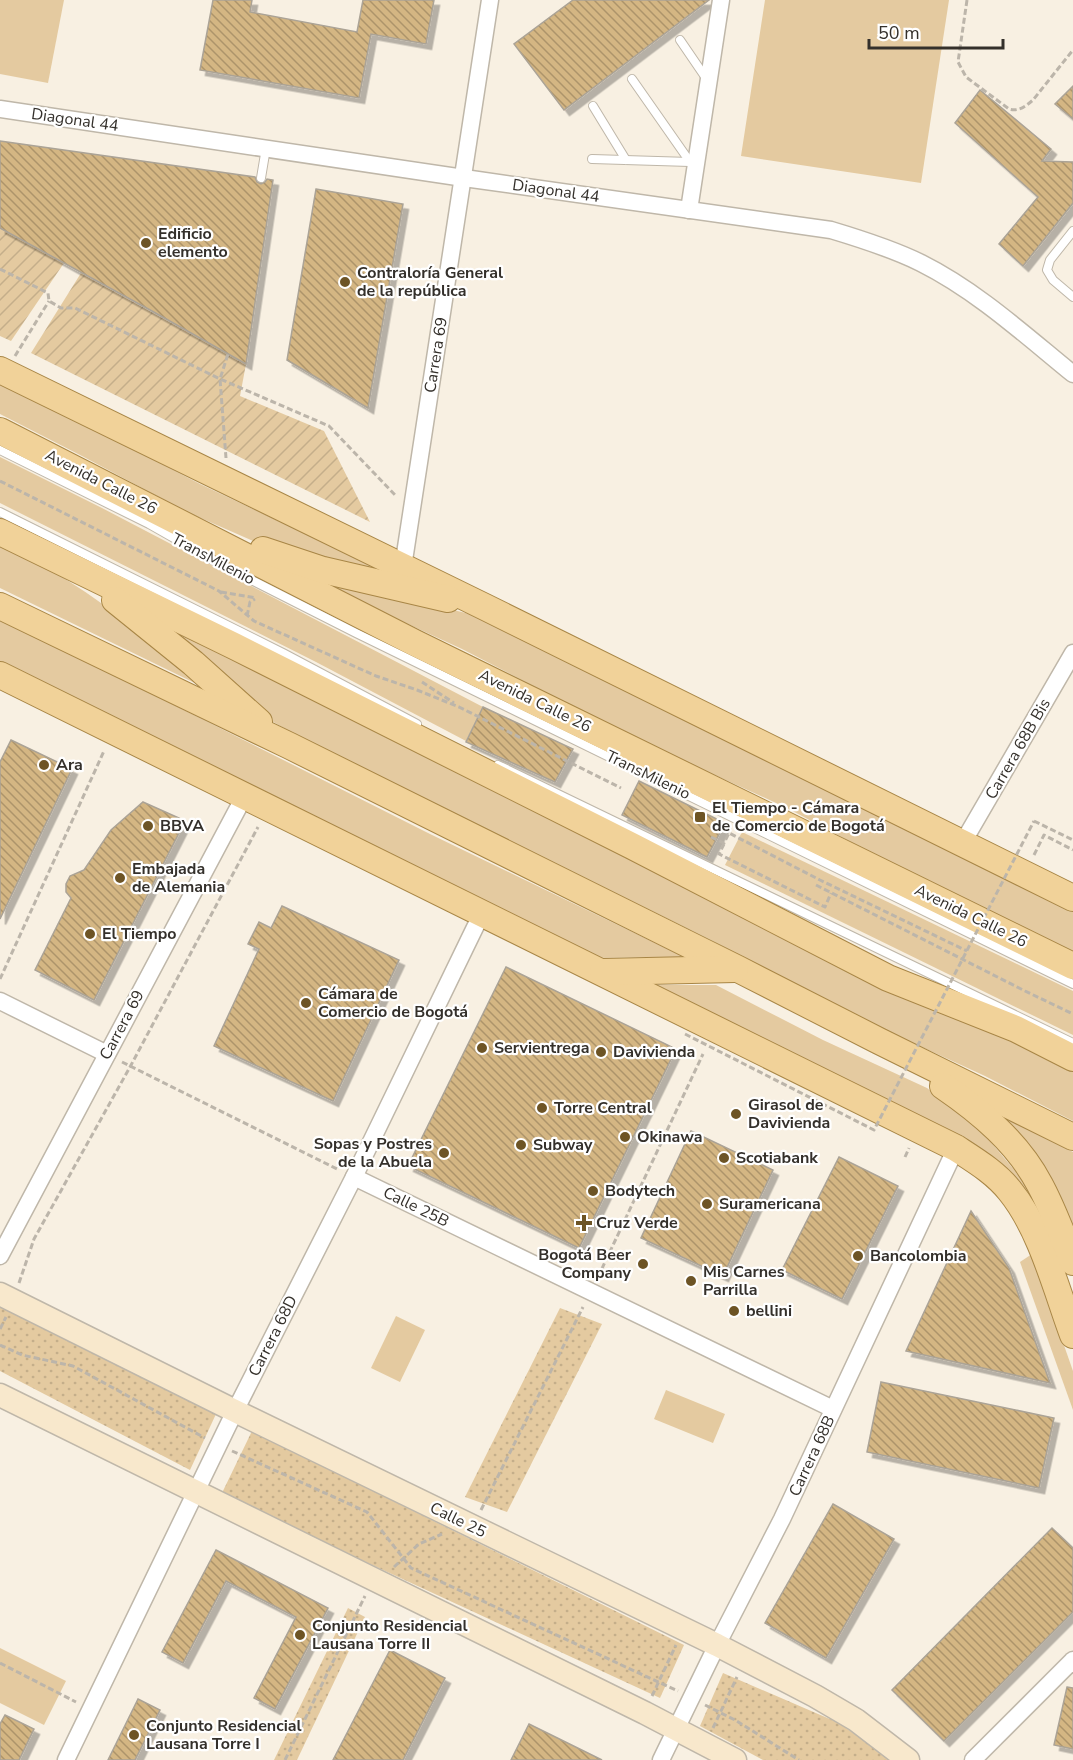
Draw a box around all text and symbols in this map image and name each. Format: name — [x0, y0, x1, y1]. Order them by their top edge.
scale bar — [869, 12, 1002, 50]
text: 50 m — [878, 21, 920, 45]
street label: Diagonal 44 — [30, 103, 120, 137]
street label: Diagonal 44 — [511, 174, 601, 208]
place label: Edificio elemento — [158, 223, 228, 263]
marker: Edificio elemento — [139, 236, 153, 250]
place label: Contraloría General de la república — [357, 262, 503, 302]
marker: Contraloría General de la república — [338, 275, 352, 289]
street label: Carrera 69 — [419, 316, 453, 394]
street label: Avenida Calle 26 — [41, 444, 161, 520]
street label: TransMilenio — [167, 528, 259, 590]
street label: Avenida Calle 26 — [475, 664, 595, 738]
street label: Carrera 68B Bis — [980, 694, 1056, 804]
street label: TransMilenio — [602, 745, 694, 805]
place label: Ara — [56, 754, 83, 776]
marker: Ara — [37, 758, 51, 772]
place label: El Tiempo - Cámara de Comercio de Bogotá — [712, 797, 885, 837]
marker: El Tiempo - Cámara de Comercio de Bogotá — [693, 810, 707, 824]
place label: BBVA — [160, 815, 204, 837]
marker: BBVA — [141, 819, 155, 833]
place label: Embajada de Alemania — [132, 858, 225, 898]
marker: Embajada de Alemania — [113, 871, 127, 885]
street label: Avenida Calle 26 — [911, 879, 1031, 953]
place label: El Tiempo — [102, 923, 177, 945]
marker: El Tiempo — [83, 927, 97, 941]
place label: Cámara de Comercio de Bogotá — [318, 983, 468, 1023]
street label: Carrera 69 — [94, 986, 150, 1064]
marker: Cámara de Comercio de Bogotá — [299, 996, 313, 1010]
place label: Servientrega — [494, 1037, 589, 1059]
marker: Servientrega — [475, 1041, 489, 1055]
place label: Davivienda — [613, 1041, 695, 1063]
marker: Davivienda — [594, 1045, 608, 1059]
place label: Girasol de Davivienda — [748, 1094, 830, 1134]
place label: Torre Central — [554, 1097, 652, 1119]
marker: Torre Central — [535, 1101, 549, 1115]
marker: Girasol de Davivienda — [729, 1107, 743, 1121]
place label: Okinawa — [637, 1126, 703, 1148]
marker: Okinawa — [618, 1130, 632, 1144]
place label: Sopas y Postres de la Abuela — [314, 1133, 432, 1173]
place label: Subway — [533, 1134, 593, 1156]
marker: Subway — [514, 1138, 528, 1152]
marker: Sopas y Postres de la Abuela — [437, 1146, 451, 1160]
place label: Scotiabank — [736, 1147, 818, 1169]
marker: Scotiabank — [717, 1151, 731, 1165]
place label: Bodytech — [605, 1180, 675, 1202]
street label: Calle 25B — [379, 1182, 453, 1232]
marker: Bodytech — [586, 1184, 600, 1198]
place label: Suramericana — [719, 1193, 821, 1215]
marker: Suramericana — [700, 1197, 714, 1211]
place label: Cruz Verde — [596, 1212, 678, 1234]
marker: Cruz Verde — [577, 1216, 591, 1230]
place label: Bogotá Beer Company — [538, 1244, 632, 1284]
place label: Bancolombia — [870, 1245, 966, 1267]
marker: Bancolombia — [851, 1249, 865, 1263]
marker: Bogotá Beer Company — [636, 1257, 650, 1271]
place label: Mis Carnes Parrilla — [703, 1261, 785, 1301]
marker: Mis Carnes Parrilla — [684, 1274, 698, 1288]
street label: Carrera 68D — [243, 1292, 303, 1380]
place label: bellini — [746, 1300, 792, 1322]
marker: bellini — [727, 1304, 741, 1318]
street label: Carrera 68B — [784, 1412, 840, 1500]
street label: Calle 25 — [426, 1497, 490, 1543]
place label: Conjunto Residencial Lausana Torre II — [312, 1615, 468, 1655]
marker: Conjunto Residencial Lausana Torre II — [293, 1628, 307, 1642]
place label: Conjunto Residencial Lausana Torre I — [146, 1715, 302, 1755]
marker: Conjunto Residencial Lausana Torre I — [127, 1728, 141, 1742]

